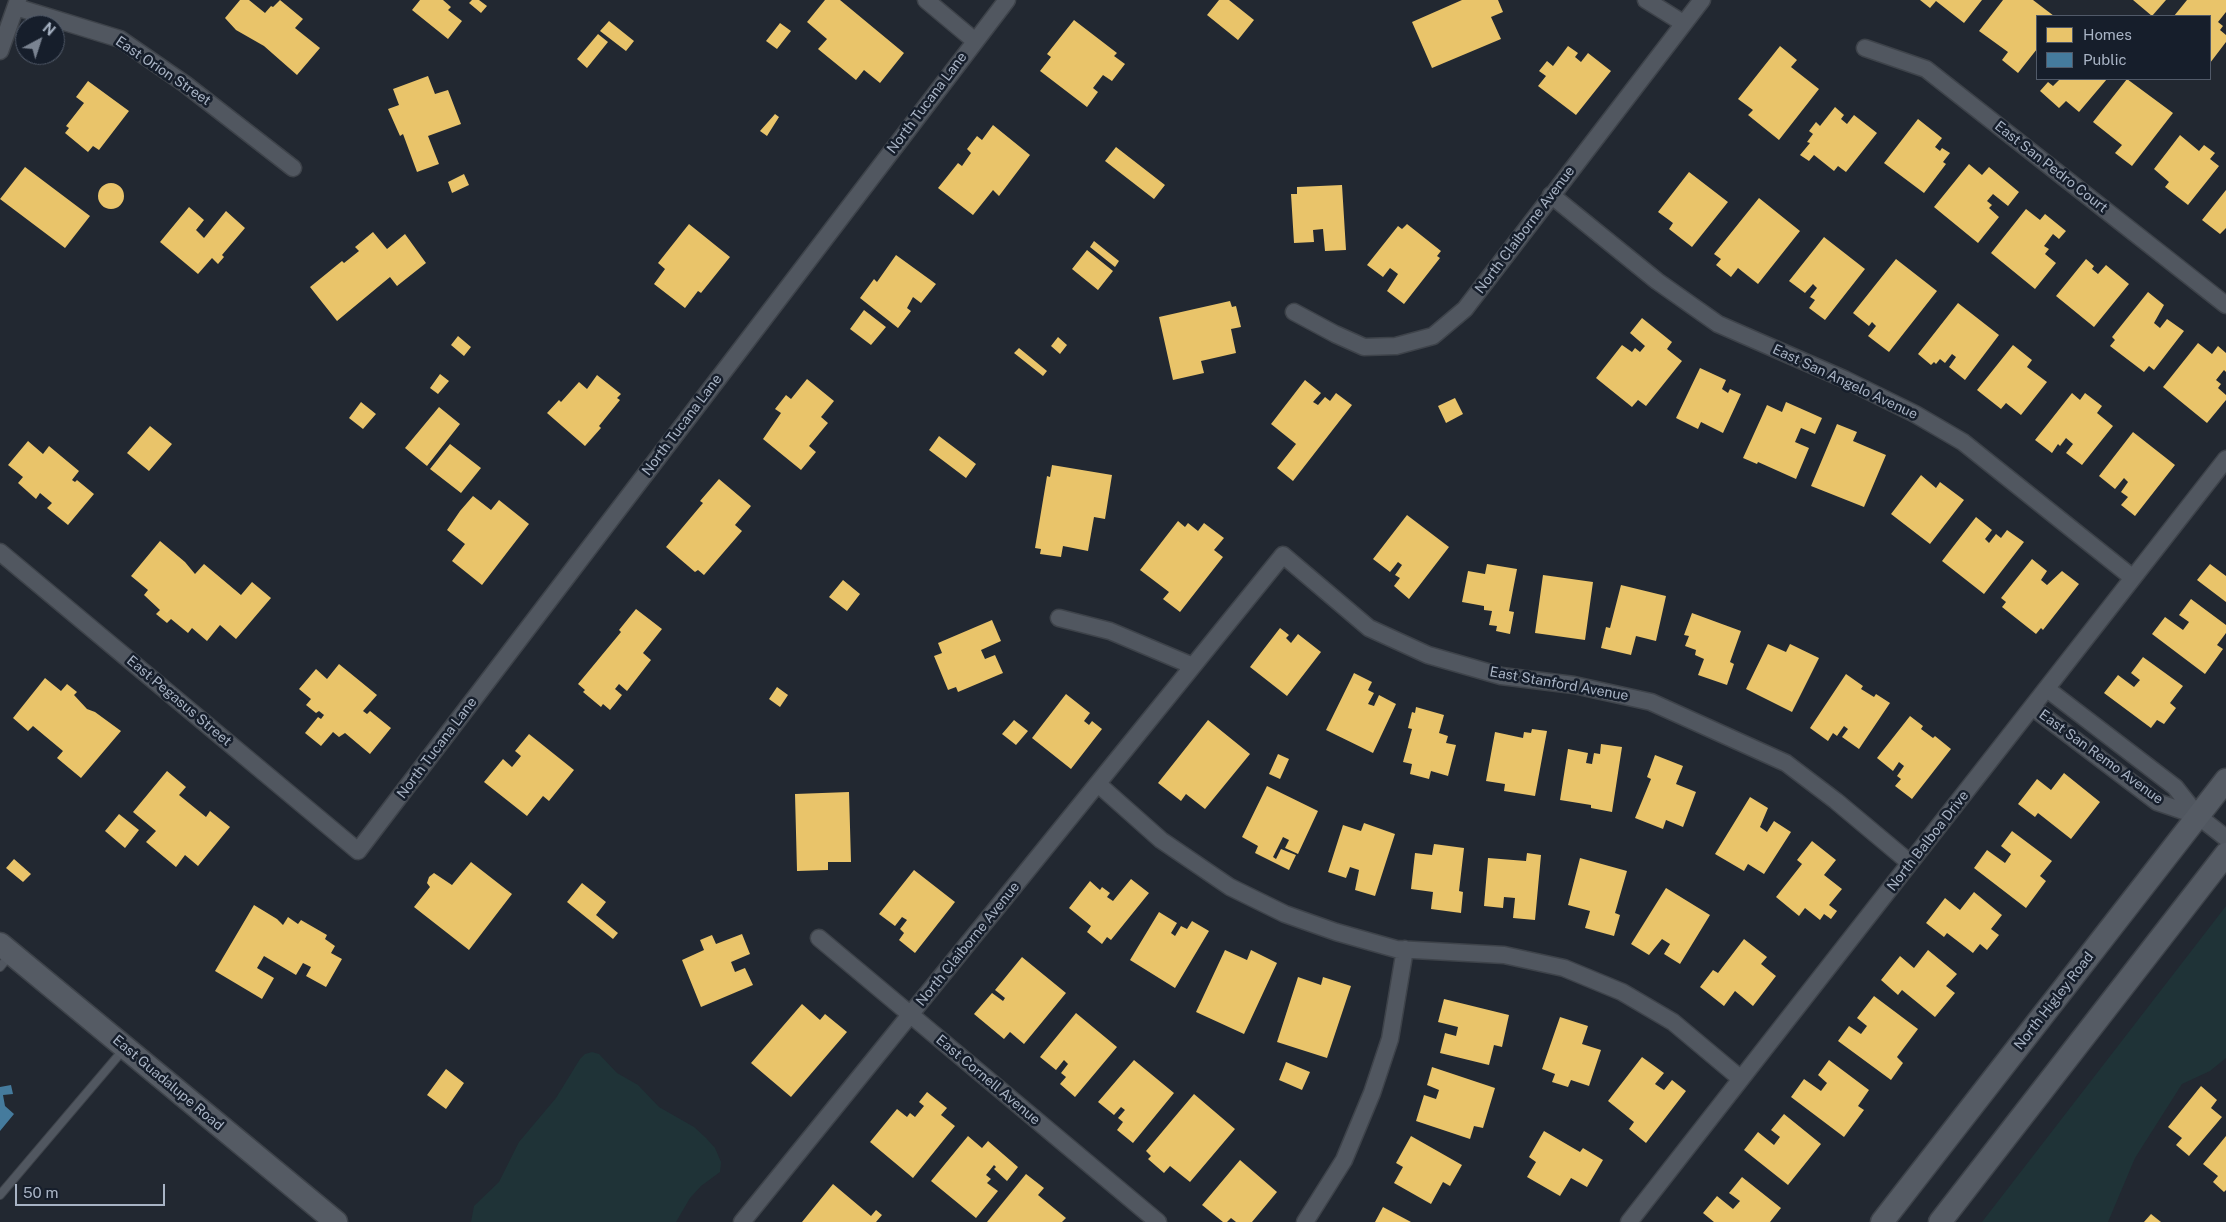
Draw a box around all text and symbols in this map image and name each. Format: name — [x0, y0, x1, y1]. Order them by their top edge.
north arrow — [15, 15, 65, 65]
legend — [2036, 15, 2211, 80]
text: N — [40, 20, 58, 39]
text: Homes — [2083, 26, 2132, 43]
street label: East Orion Street — [112, 33, 214, 109]
street label: North Tucana Lane — [883, 49, 971, 157]
text: Public — [2083, 51, 2127, 68]
street label: East San Pedro Court — [1991, 118, 2111, 216]
street label: North Claiborne Avenue — [1472, 163, 1578, 297]
street label: East San Angelo Avenue — [1770, 341, 1920, 423]
street label: North Tucana Lane — [638, 371, 726, 479]
street label: East Pegasus Street — [123, 652, 235, 750]
street label: East Stanford Avenue — [1488, 664, 1630, 704]
street label: North Tucana Lane — [393, 694, 481, 802]
street label: East San Remo Avenue — [2036, 706, 2166, 808]
street label: North Balboa Drive — [1884, 787, 1972, 895]
street label: North Claiborne Avenue — [913, 879, 1023, 1009]
street label: North Higley Road — [2011, 949, 2097, 1053]
street label: East Guadalupe Road — [109, 1032, 227, 1134]
street label: East Cornell Avenue — [932, 1032, 1044, 1128]
scale bar — [18, 1174, 168, 1206]
text: 50 m — [23, 1184, 58, 1201]

